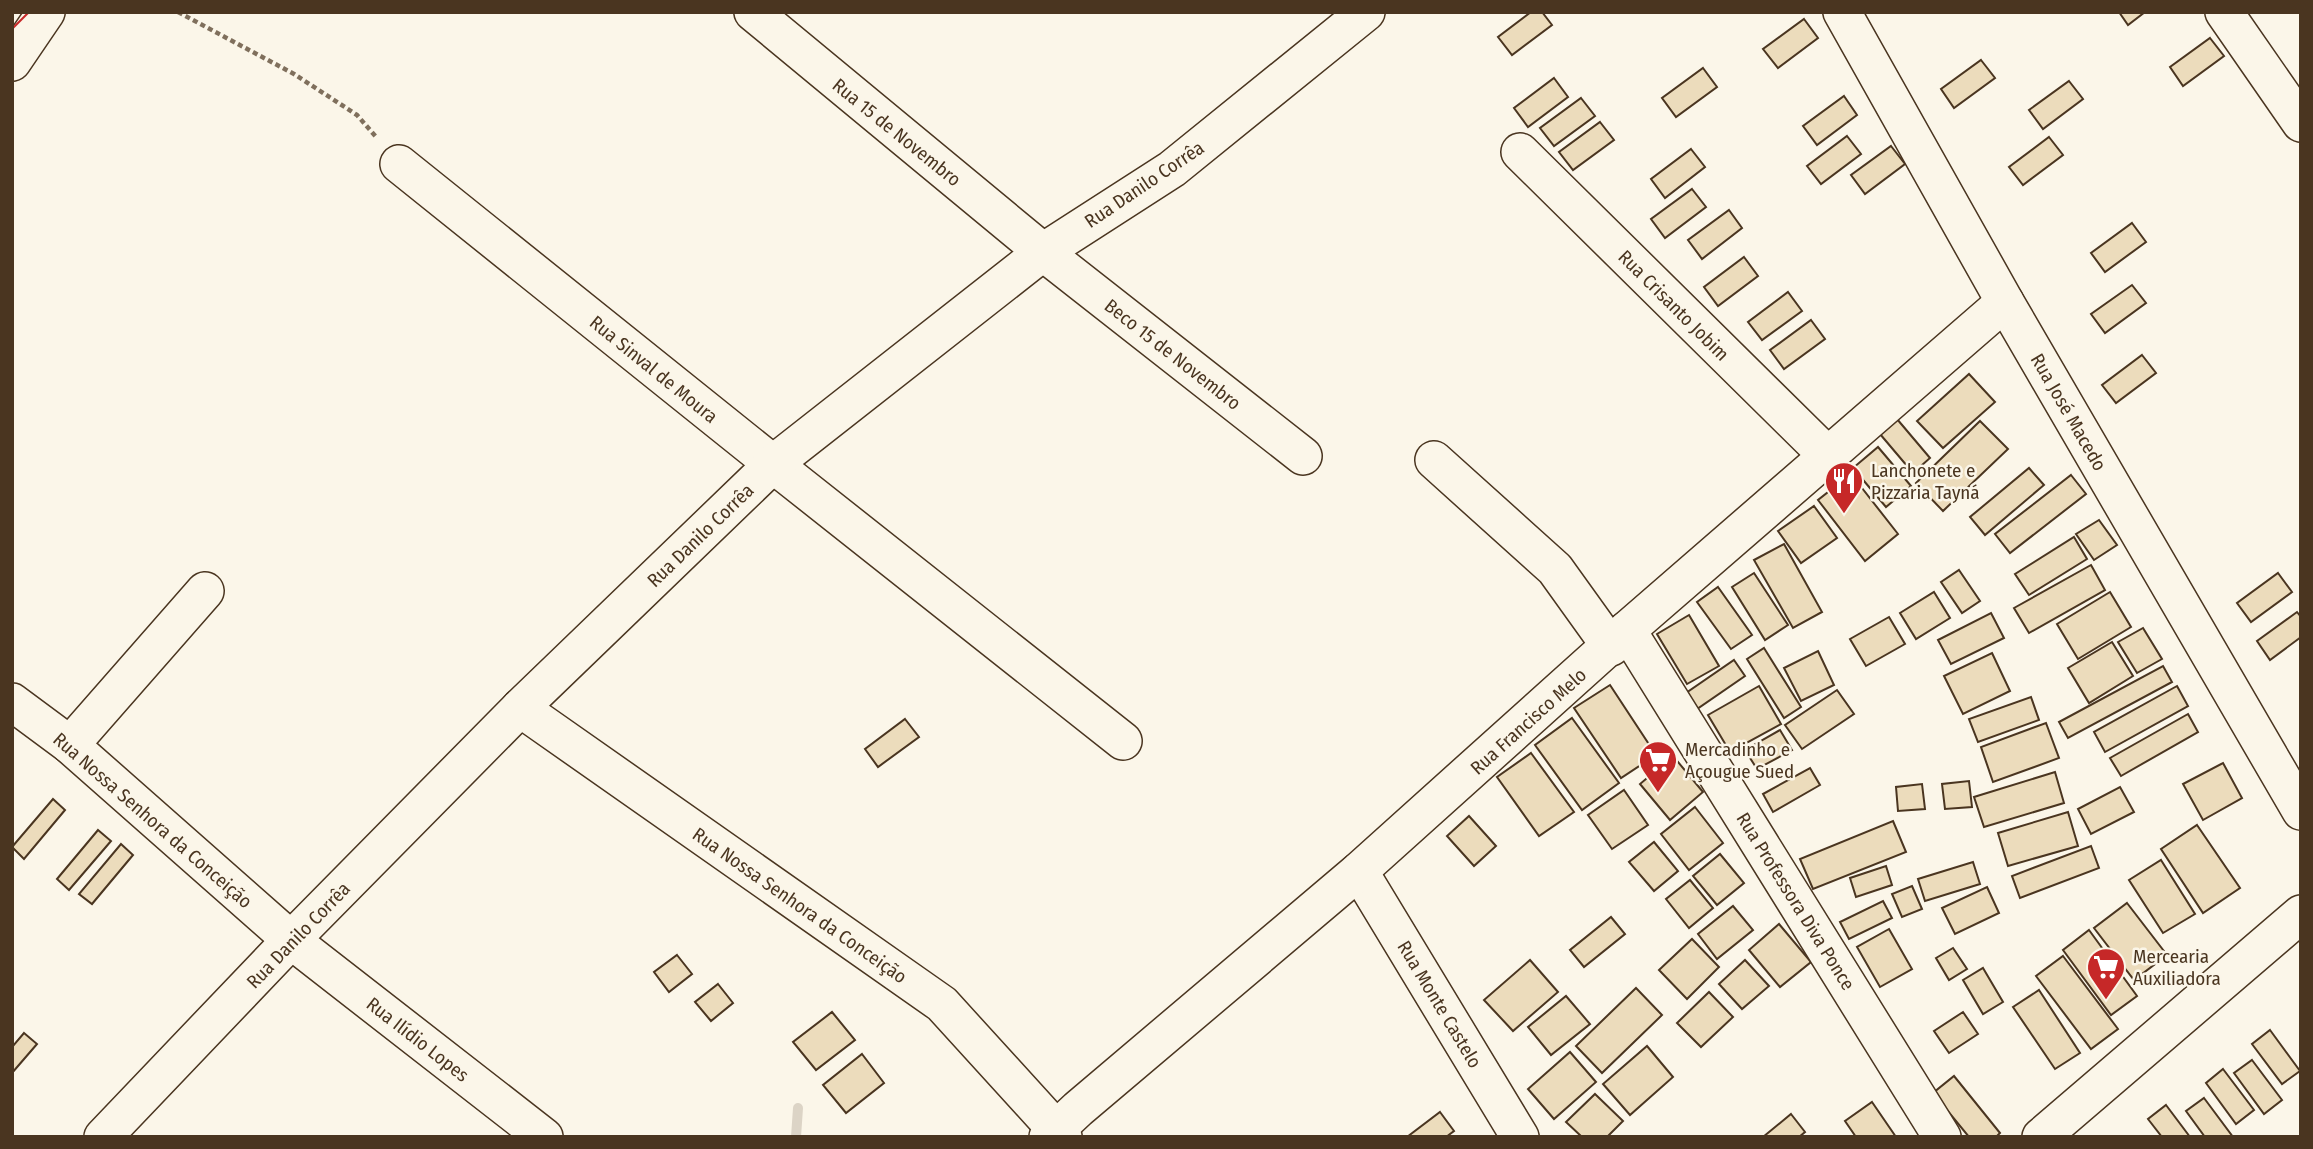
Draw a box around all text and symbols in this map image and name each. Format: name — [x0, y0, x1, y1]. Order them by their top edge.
street label: Rua 15 de Novembro — [828, 74, 966, 191]
street label: Rua Danilo Corrêa — [1080, 136, 1208, 233]
street label: Rua Crisanto Jobim — [1613, 245, 1734, 366]
street label: Beco 15 de Novembro — [1100, 294, 1245, 415]
street label: Rua Sinval de Moura — [585, 311, 722, 428]
street label: Rua José Macedo — [2026, 350, 2111, 475]
place label: Lanchonete e Pizzaria Tayná — [1871, 459, 1980, 504]
restaurant icon: Lanchonete e Pizzaria Tayná — [1823, 460, 1865, 515]
street label: Rua Danilo Corrêa — [642, 479, 758, 592]
street label: Rua Francisco Melo — [1466, 663, 1591, 779]
street label: Rua Nossa Senhora da Conceição — [48, 728, 257, 913]
place label: Mercadinho e Açougue Sued — [1685, 738, 1794, 783]
supermarket icon: Mercadinho e Açougue Sued — [1637, 739, 1679, 794]
street label: Rua Professora Diva Ponce — [1732, 808, 1860, 994]
street label: Rua Nossa Senhora da Conceição — [688, 822, 911, 988]
street label: Rua Danilo Corrêa — [242, 877, 355, 993]
street label: Rua Monte Castelo — [1393, 936, 1487, 1072]
place label: Mercearia Auxiliadora — [2133, 945, 2221, 990]
supermarket icon: Mercearia Auxiliadora — [2085, 946, 2127, 1001]
street label: Rua Ilídio Lopes — [362, 992, 474, 1087]

